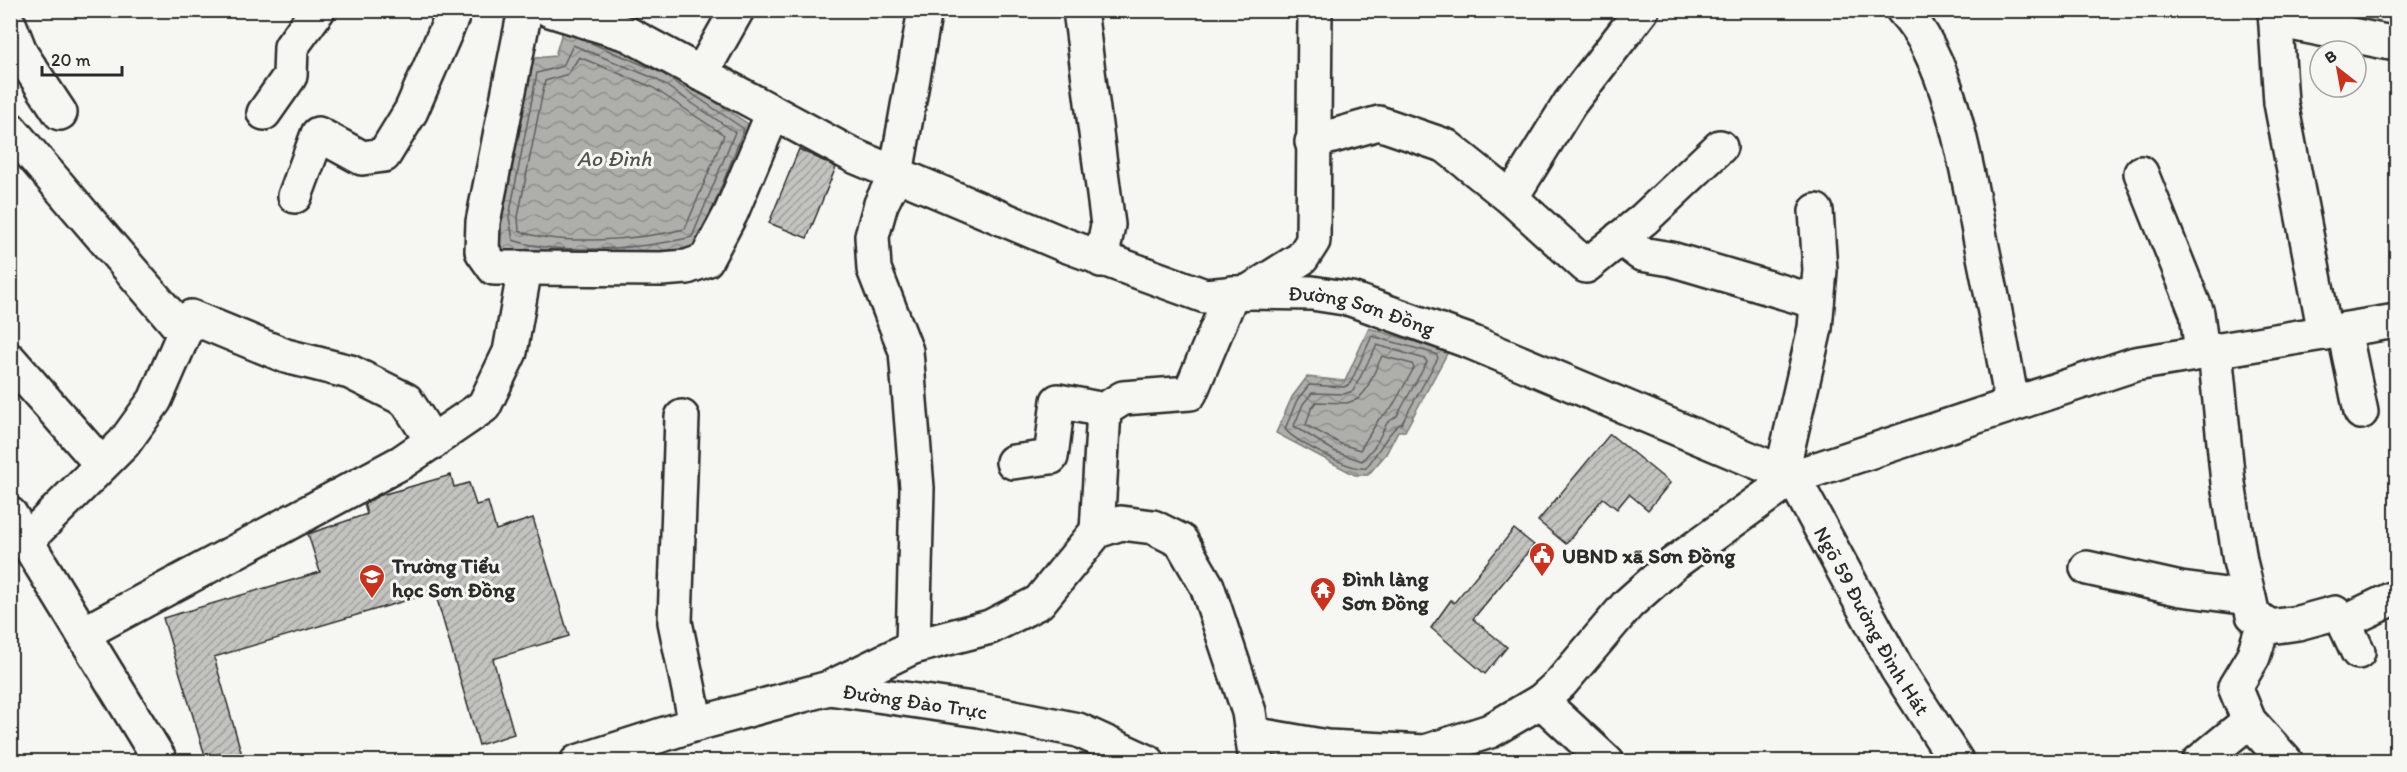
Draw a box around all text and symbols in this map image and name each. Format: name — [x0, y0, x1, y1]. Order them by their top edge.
scale bar — [42, 39, 122, 77]
north arrow — [2308, 39, 2368, 99]
text: B — [2321, 45, 2340, 67]
text: 20 m — [51, 49, 91, 71]
water label: Ao Đình — [577, 145, 652, 172]
street label: Đường Sơn Đồng — [1288, 280, 1439, 341]
street label: Ngõ 59 Đường Đình Hát — [1809, 522, 1936, 720]
public building icon: UBND xã Sơn Đồng — [1527, 540, 1557, 578]
place label: UBND xã Sơn Đồng — [1562, 543, 1735, 569]
place label: Trường Tiểu học Sơn Đồng — [391, 553, 515, 603]
school or university icon: Trường Tiểu học Sơn Đồng — [357, 562, 387, 600]
place label: Đình làng Sơn Đồng — [1342, 566, 1429, 616]
temple icon: Đình làng Sơn Đồng — [1308, 575, 1338, 613]
street label: Đường Đào Trực — [841, 678, 990, 724]

